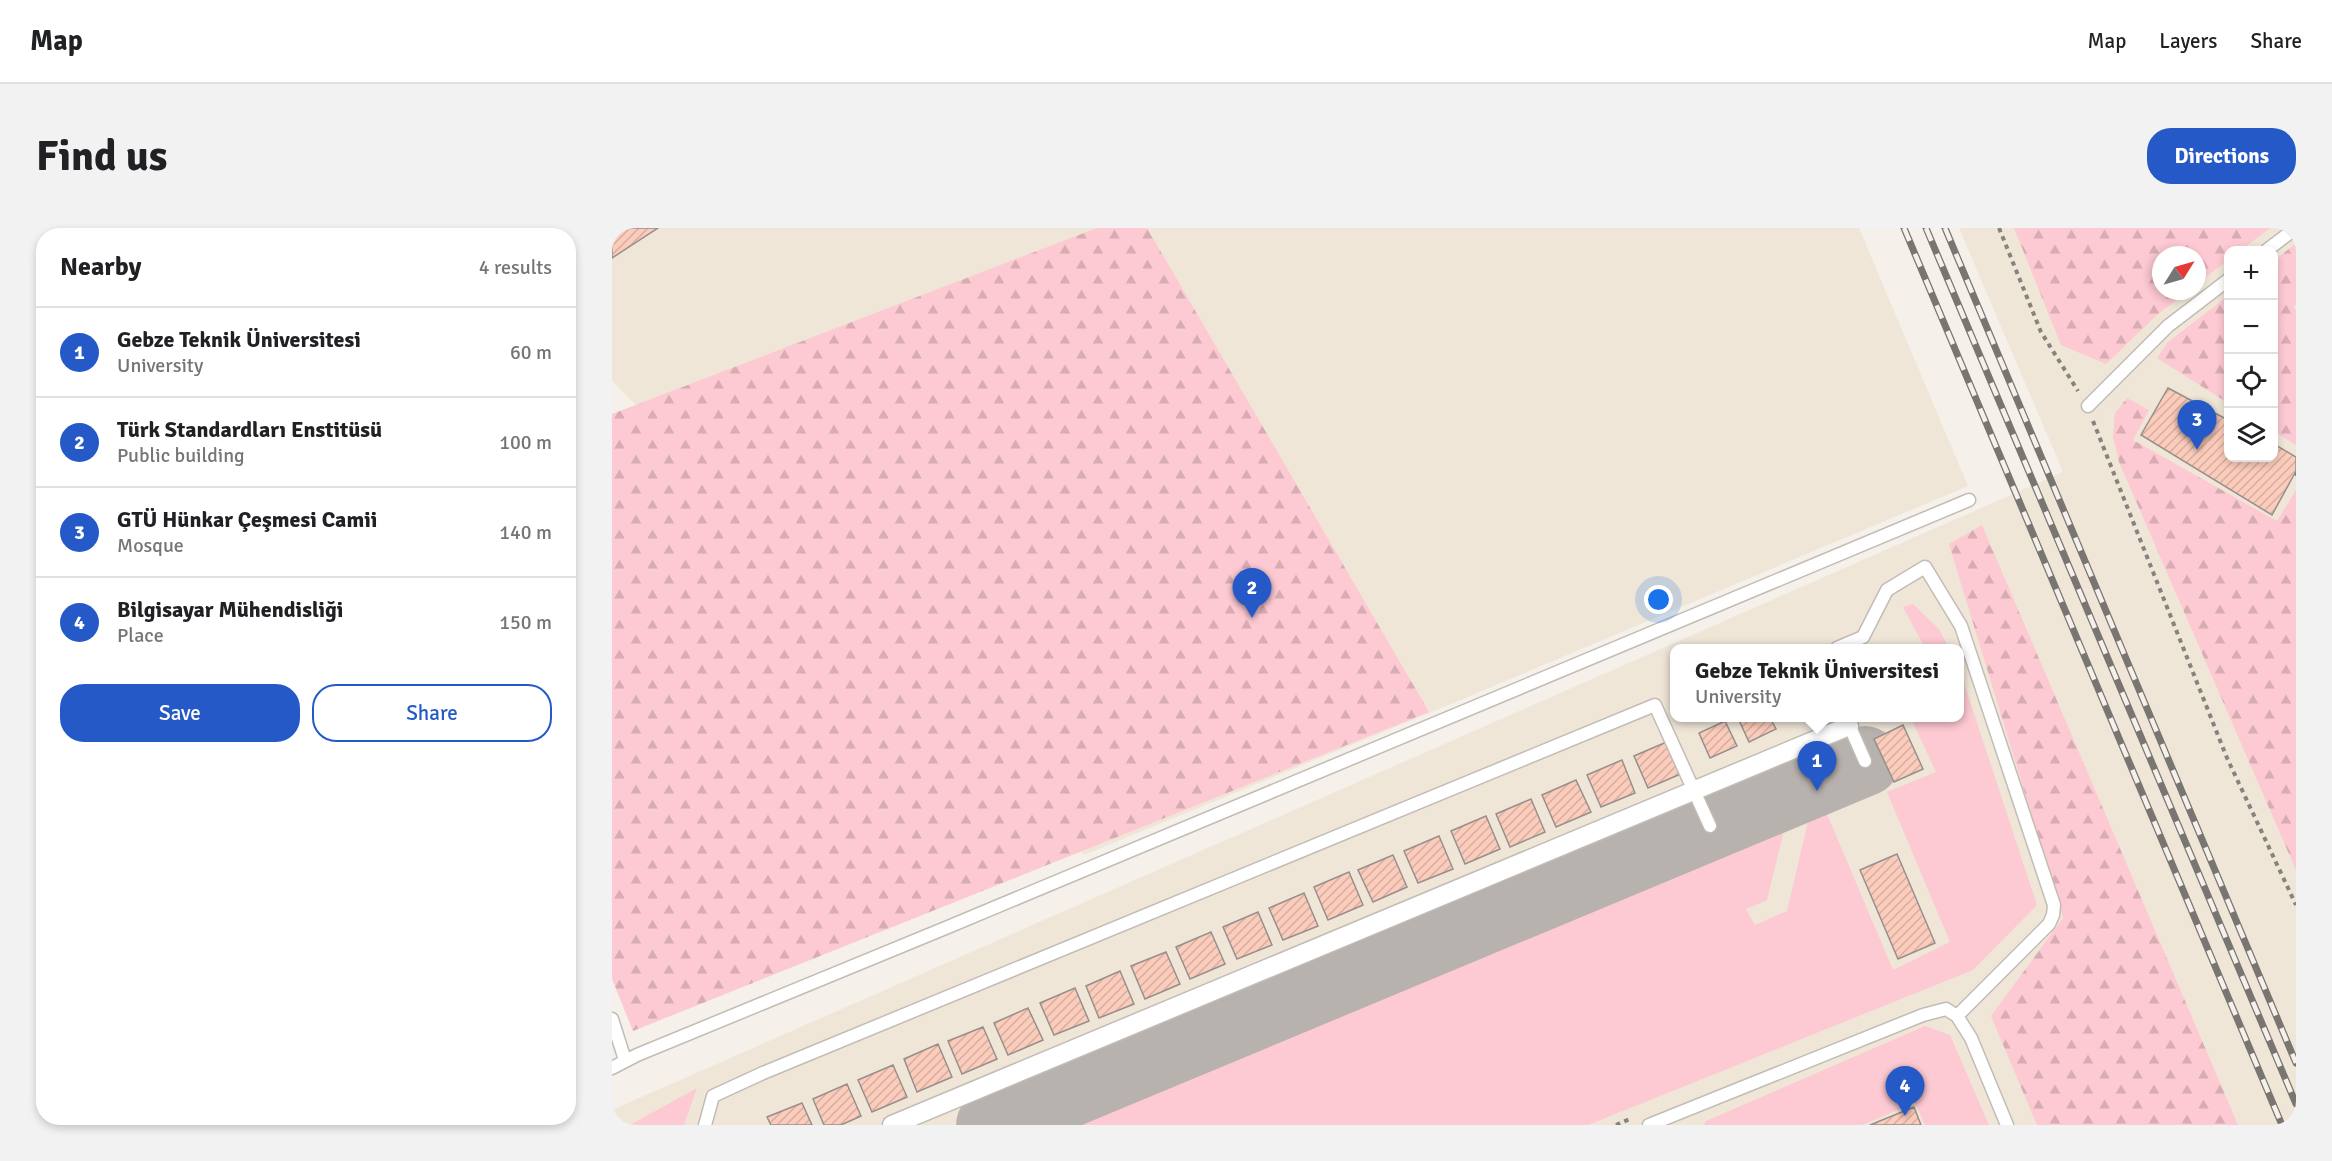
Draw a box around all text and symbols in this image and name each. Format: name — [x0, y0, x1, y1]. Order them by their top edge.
text: Map — [30, 24, 83, 58]
text: Map — [2088, 28, 2126, 54]
text: Layers — [2159, 28, 2217, 54]
text: Share — [2250, 28, 2302, 54]
button: Directions — [2147, 128, 2296, 184]
text: Find us — [36, 131, 167, 182]
north arrow — [2152, 246, 2206, 300]
map controls — [2224, 246, 2278, 462]
button: + — [2224, 246, 2278, 300]
text: Nearby — [60, 251, 141, 283]
text: 4 results — [479, 255, 552, 280]
button: − — [2224, 300, 2278, 354]
text: Gebze Teknik Üniversitesi — [117, 326, 361, 353]
text: 1 — [74, 340, 85, 365]
text: 60 m — [510, 340, 552, 365]
text: University — [117, 353, 203, 378]
button: locate — [2224, 354, 2278, 408]
pin: 3 — [2178, 400, 2216, 450]
button: layers — [2224, 408, 2278, 462]
text: Türk Standardları Enstitüsü — [117, 416, 382, 443]
text: 2 — [74, 430, 85, 455]
text: 100 m — [499, 430, 552, 455]
text: Public building — [117, 443, 245, 468]
text: GTÜ Hünkar Çeşmesi Camii — [117, 506, 377, 533]
text: 3 — [74, 520, 85, 545]
text: 140 m — [499, 520, 552, 545]
text: Mosque — [117, 533, 184, 558]
pin: 2 — [1232, 568, 1272, 618]
your location — [1644, 585, 1673, 614]
text: Bilgisayar Mühendisliği — [117, 596, 343, 623]
text: 4 — [74, 610, 85, 635]
text: 150 m — [499, 610, 552, 635]
text: Place — [117, 623, 164, 648]
popup — [1670, 644, 1964, 722]
text: Gebze Teknik Üniversitesi — [1695, 657, 1939, 684]
button: Save — [60, 684, 300, 742]
button: Share — [312, 684, 552, 742]
text: University — [1695, 684, 1781, 709]
pin: 1 — [1798, 742, 1836, 791]
pin: 4 — [1886, 1066, 1924, 1116]

